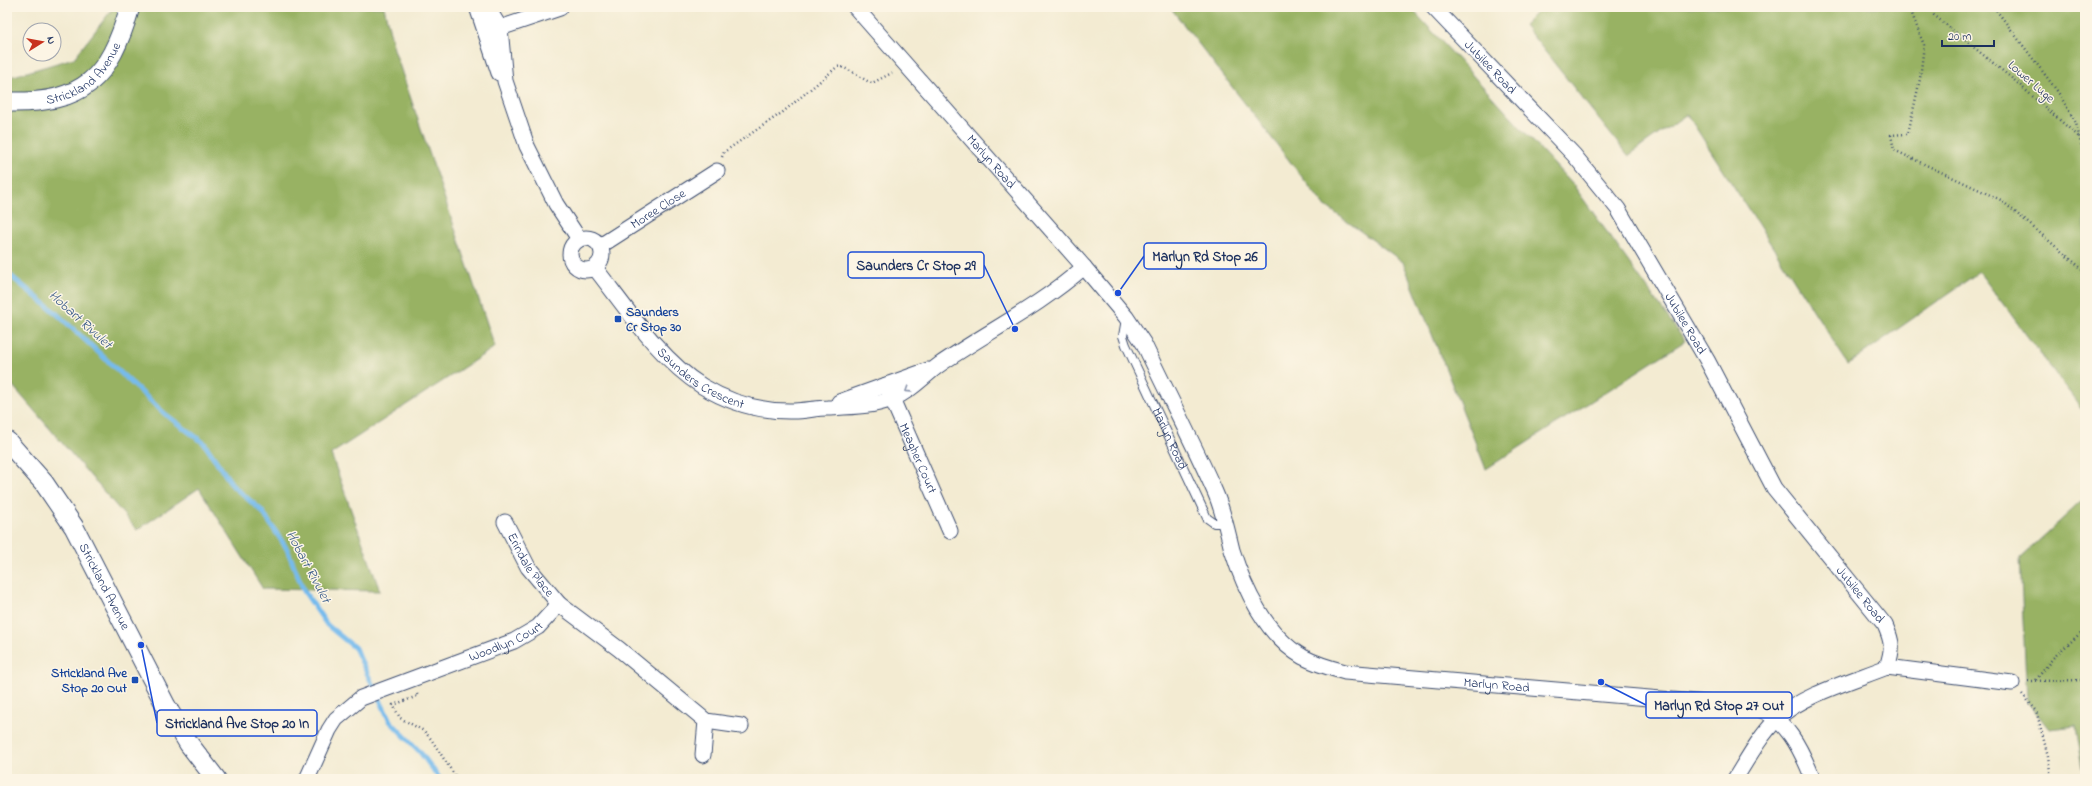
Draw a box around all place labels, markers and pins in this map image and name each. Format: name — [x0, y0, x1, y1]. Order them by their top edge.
callout: Marlyn Rd Stop 26 — [1144, 243, 1266, 269]
callout: Saunders Cr Stop 29 — [848, 252, 984, 278]
place label: Saunders Cr Stop 30 — [626, 303, 682, 337]
marker: Saunders Cr Stop 30 — [613, 314, 623, 324]
place label: Strickland Ave Stop 20 Out — [51, 664, 128, 698]
marker: Strickland Ave Stop 20 Out — [130, 675, 140, 685]
callout: Marlyn Rd Stop 27 Out — [1646, 692, 1792, 718]
callout: Strickland Ave Stop 20 In — [157, 710, 317, 736]

